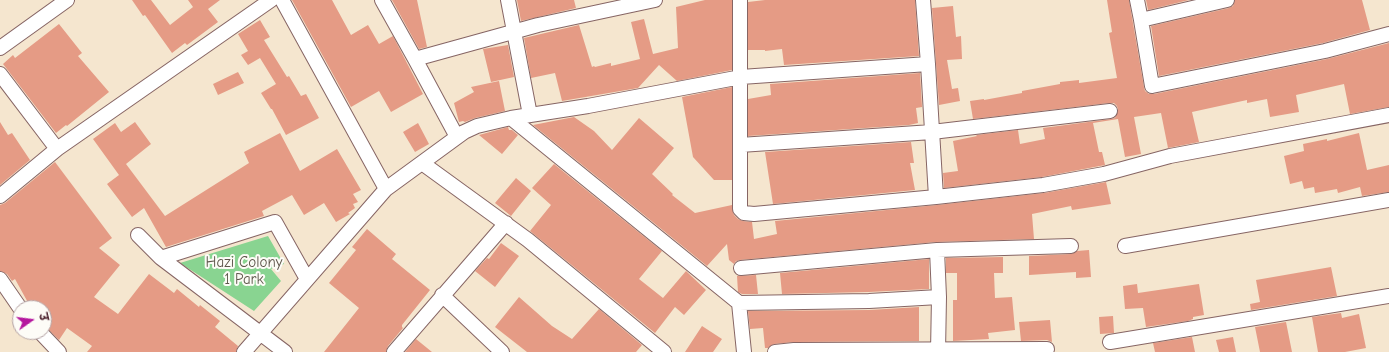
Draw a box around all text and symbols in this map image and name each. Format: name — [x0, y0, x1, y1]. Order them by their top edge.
park label: Hazi Colony 1 Park — [206, 254, 282, 289]
north arrow — [12, 300, 52, 340]
text: उ — [36, 312, 50, 322]

